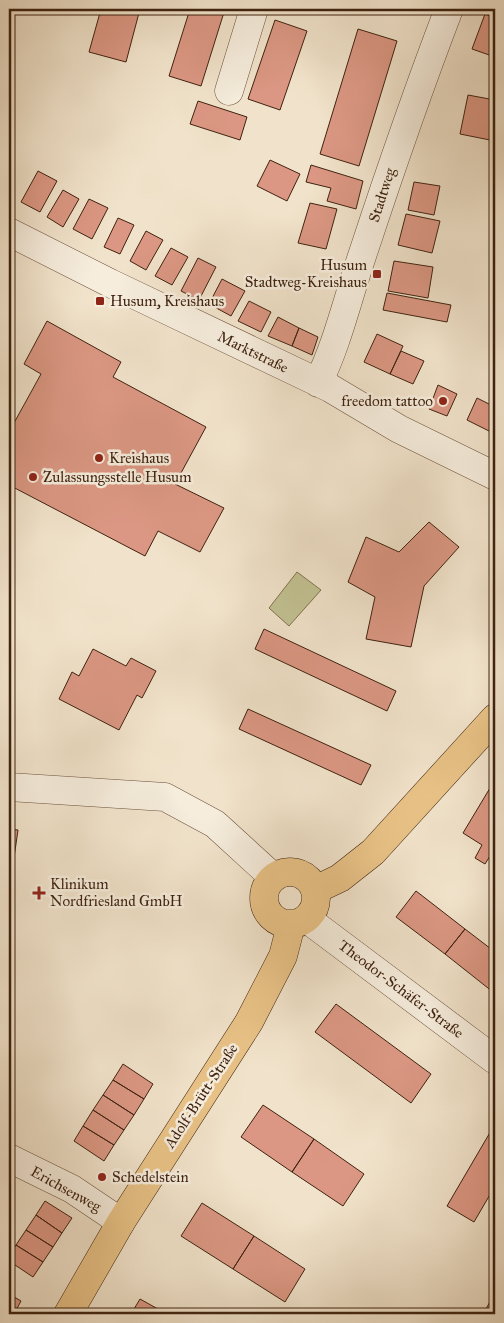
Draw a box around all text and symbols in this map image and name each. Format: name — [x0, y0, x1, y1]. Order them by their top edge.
street label: Stadtweg — [365, 165, 400, 224]
place label: Husum Stadtweg-Kreishaus — [245, 256, 367, 291]
marker: Husum Stadtweg-Kreishaus — [371, 268, 383, 280]
place label: Husum, Kreishaus — [110, 292, 224, 310]
marker: Husum, Kreishaus — [94, 295, 106, 307]
street label: Marktstraße — [215, 327, 291, 377]
place label: freedom tattoo — [341, 392, 433, 410]
marker: freedom tattoo — [437, 395, 449, 407]
place label: Kreishaus — [109, 449, 169, 467]
marker: Kreishaus — [93, 452, 105, 464]
place label: Zulassungsstelle Husum — [43, 468, 192, 486]
marker: Zulassungsstelle Husum — [27, 471, 39, 483]
place label: Klinikum Nordfriesland GmbH — [50, 875, 182, 910]
marker: Klinikum Nordfriesland GmbH — [32, 886, 46, 900]
street label: Theodor-Schäfer-Straße — [335, 936, 467, 1042]
street label: Adolf-Brütt-Straße — [160, 1040, 241, 1152]
street label: Erichsenweg — [28, 1162, 105, 1216]
place label: Schedelstein — [112, 1168, 189, 1186]
marker: Schedelstein — [96, 1171, 108, 1183]

